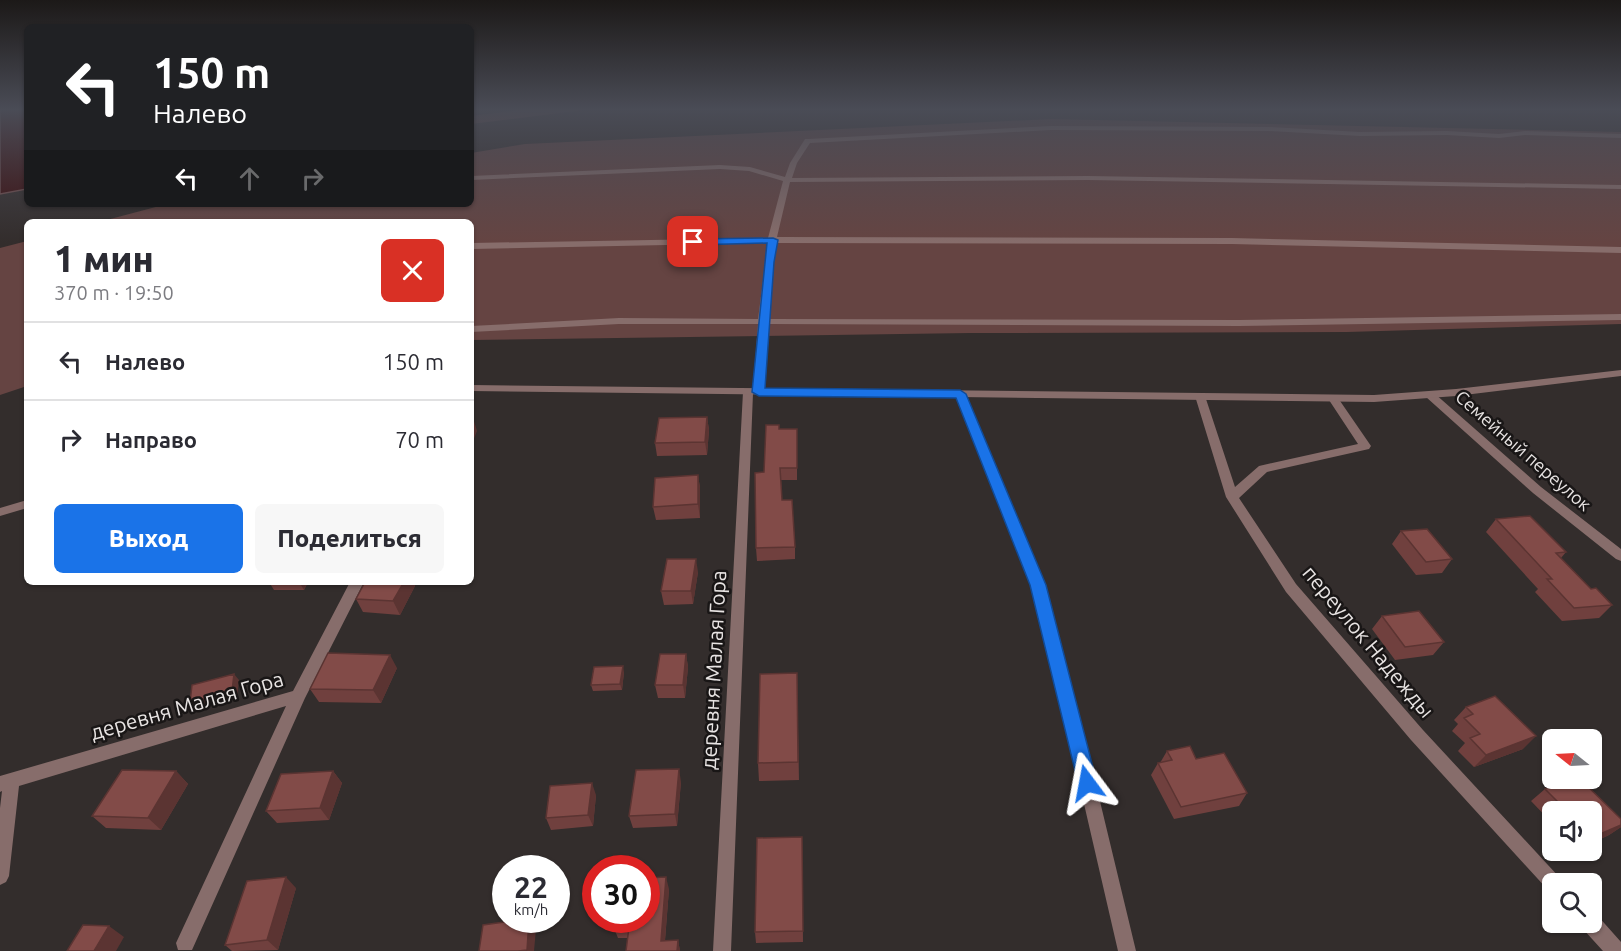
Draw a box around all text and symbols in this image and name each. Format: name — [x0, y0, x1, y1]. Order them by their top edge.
icon: left — [54, 48, 132, 126]
text: 150 m — [153, 49, 270, 96]
text: Налево — [153, 98, 247, 128]
icon: left — [170, 162, 203, 195]
icon: ahead — [233, 162, 266, 195]
icon: right — [296, 162, 329, 195]
pin — [667, 216, 718, 267]
icon: arrive — [676, 225, 709, 258]
text: 1 мин — [54, 238, 154, 279]
button: close — [381, 239, 444, 302]
text: 370 m · 19:50 — [54, 281, 174, 304]
icon: left — [54, 345, 87, 378]
text: Налево — [105, 349, 185, 374]
text: 150 m — [383, 349, 444, 374]
street label: Семейный переулок — [1452, 386, 1595, 514]
icon: right — [54, 423, 87, 456]
text: Направо — [105, 427, 197, 452]
text: 70 m — [395, 427, 444, 452]
button: Выход — [54, 504, 243, 573]
button: Поделиться — [255, 504, 444, 573]
street label: переулок Надежды — [1298, 561, 1439, 722]
street label: деревня Малая Гора — [696, 570, 730, 770]
street label: деревня Малая Гора — [87, 666, 286, 744]
north arrow — [1542, 729, 1602, 789]
map controls — [1542, 729, 1602, 933]
position arrow — [1055, 751, 1119, 815]
button: sound — [1542, 801, 1602, 861]
speed limit sign: 30 — [582, 855, 660, 933]
text: 22 — [514, 870, 548, 904]
button: search — [1542, 873, 1602, 933]
text: km/h — [514, 901, 548, 918]

